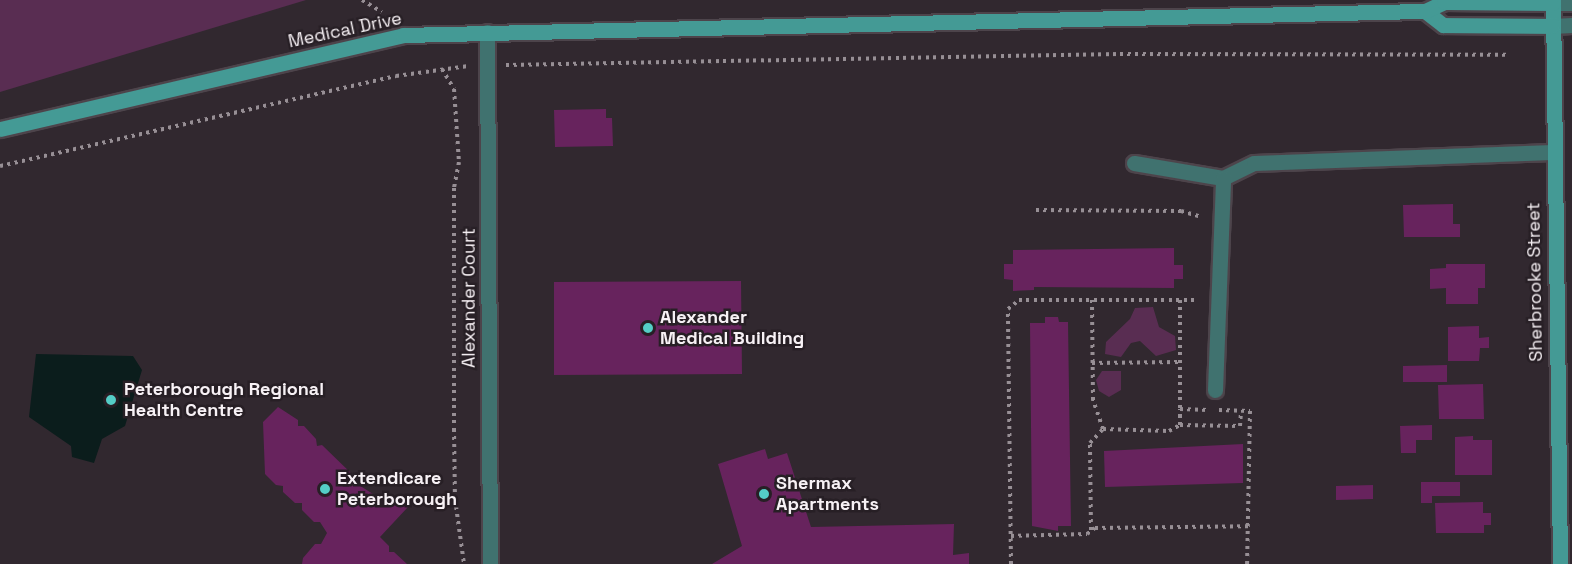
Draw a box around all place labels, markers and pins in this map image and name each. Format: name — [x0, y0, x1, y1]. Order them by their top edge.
place label: Alexander Medical Building — [660, 307, 804, 350]
marker: Alexander Medical Building — [641, 321, 655, 335]
place label: Peterborough Regional Health Centre — [124, 379, 324, 422]
marker: Peterborough Regional Health Centre — [102, 391, 120, 409]
place label: Extendicare Peterborough — [337, 468, 457, 510]
place label: Shermax Apartments — [776, 473, 879, 516]
marker: Extendicare Peterborough — [318, 482, 332, 496]
marker: Shermax Apartments — [757, 487, 771, 501]

